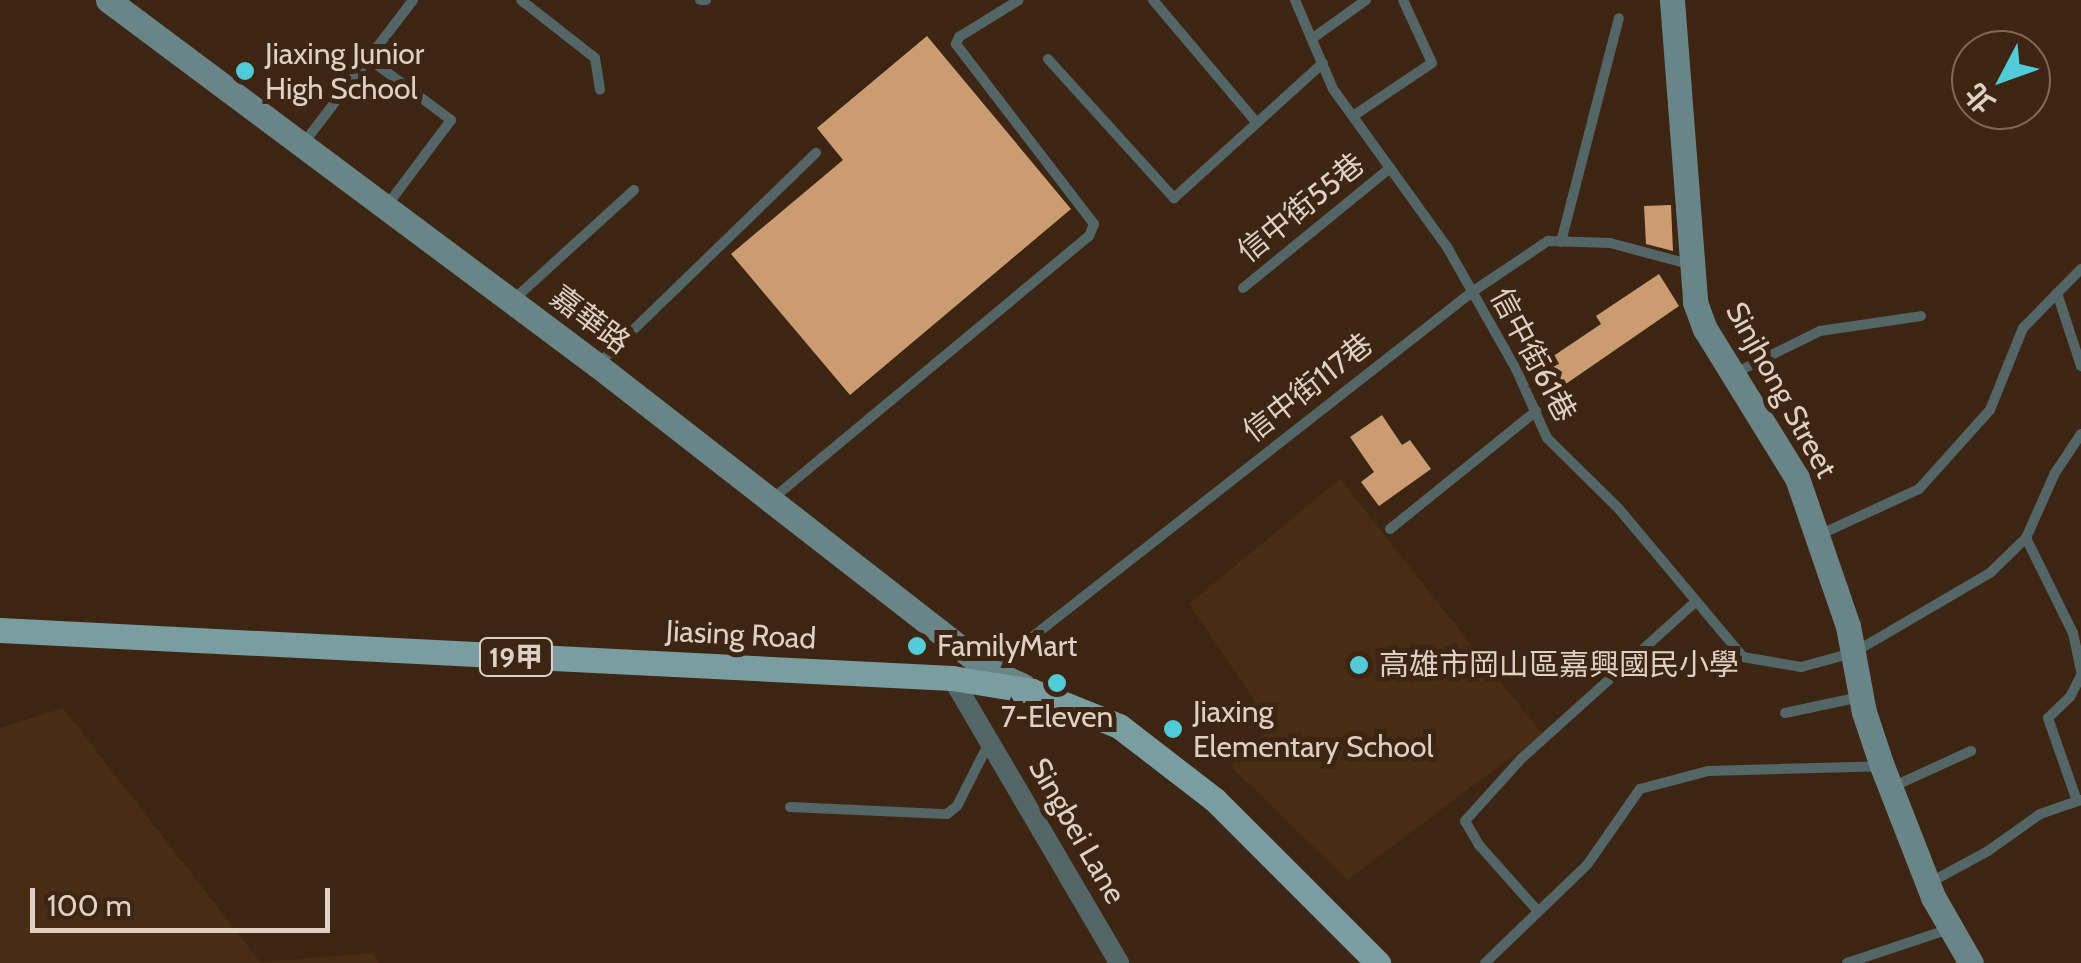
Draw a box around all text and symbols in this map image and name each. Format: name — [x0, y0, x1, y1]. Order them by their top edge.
north arrow — [1951, 30, 2051, 130]
place label: Jiaxing Junior High School — [265, 36, 424, 106]
marker: Jiaxing Junior High School — [234, 60, 256, 82]
text: 北 — [1958, 77, 2002, 120]
street label: 信中街55巷 — [1230, 146, 1372, 270]
street label: 嘉華路 — [543, 279, 637, 361]
street label: 信中街61巷 — [1483, 282, 1583, 428]
street label: Sinjhong Street — [1718, 296, 1844, 484]
street label: 信中街117巷 — [1236, 326, 1380, 450]
street label: Jiasing Road — [665, 613, 817, 657]
place label: FamilyMart — [937, 628, 1077, 664]
road number: 19甲 — [478, 634, 554, 680]
marker: FamilyMart — [906, 635, 928, 657]
place label: 高雄市岡山區嘉興國民小學 — [1379, 647, 1739, 683]
marker: 高雄市岡山區嘉興國民小學 — [1348, 654, 1370, 676]
marker: 7-Eleven — [1046, 672, 1068, 694]
place label: Jiaxing Elementary School — [1193, 694, 1433, 764]
place label: 7-Eleven — [1001, 699, 1113, 735]
marker: Jiaxing Elementary School — [1162, 718, 1184, 740]
street label: Singbei Lane — [1021, 752, 1133, 910]
scale bar — [35, 868, 335, 930]
text: 100 m — [47, 887, 132, 924]

